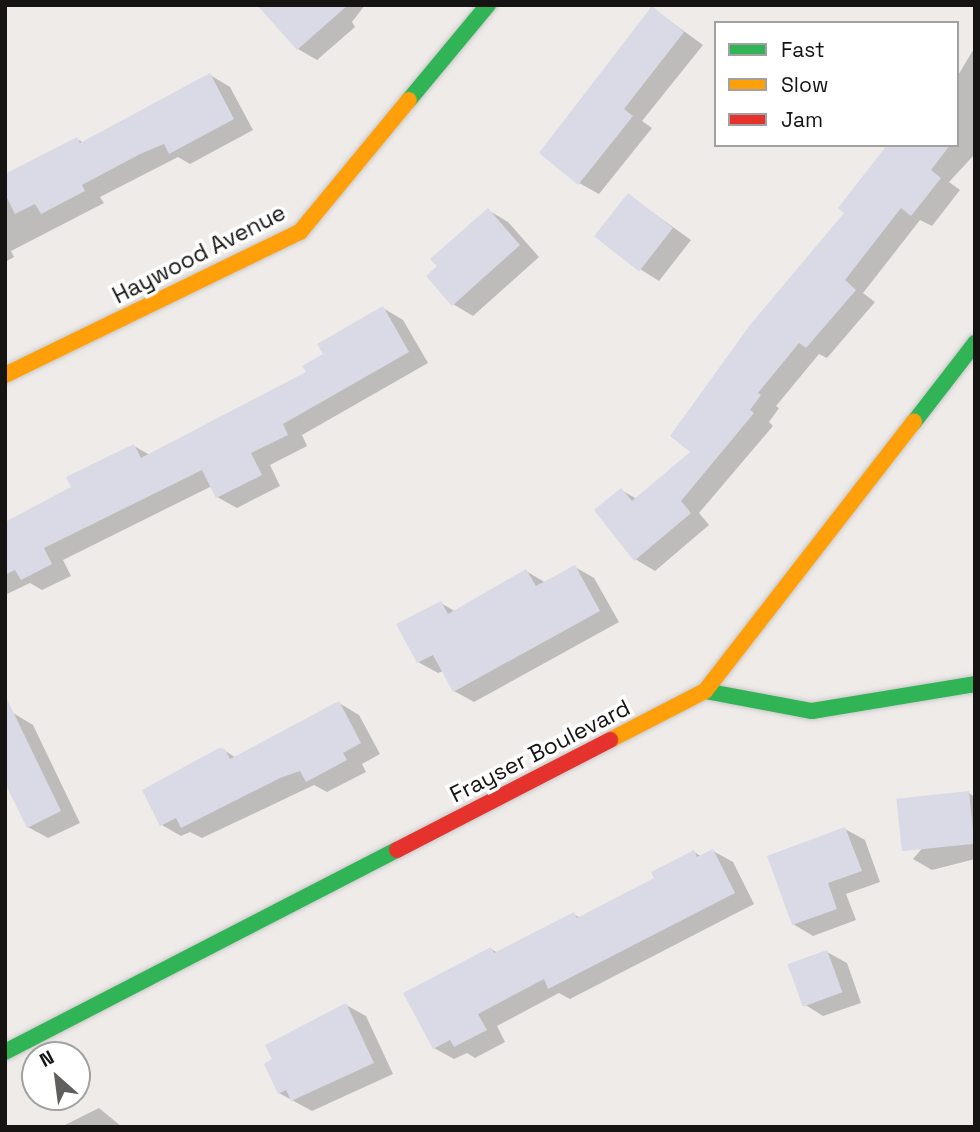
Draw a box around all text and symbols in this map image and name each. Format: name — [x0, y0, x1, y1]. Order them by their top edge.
legend — [714, 21, 959, 147]
text: Fast — [781, 36, 825, 63]
text: Slow — [781, 71, 829, 98]
text: Jam — [781, 106, 823, 133]
street label: Haywood Avenue — [108, 198, 290, 310]
street label: Frayser Boulevard — [445, 694, 635, 808]
north arrow — [21, 1041, 91, 1111]
text: N — [35, 1045, 58, 1073]

